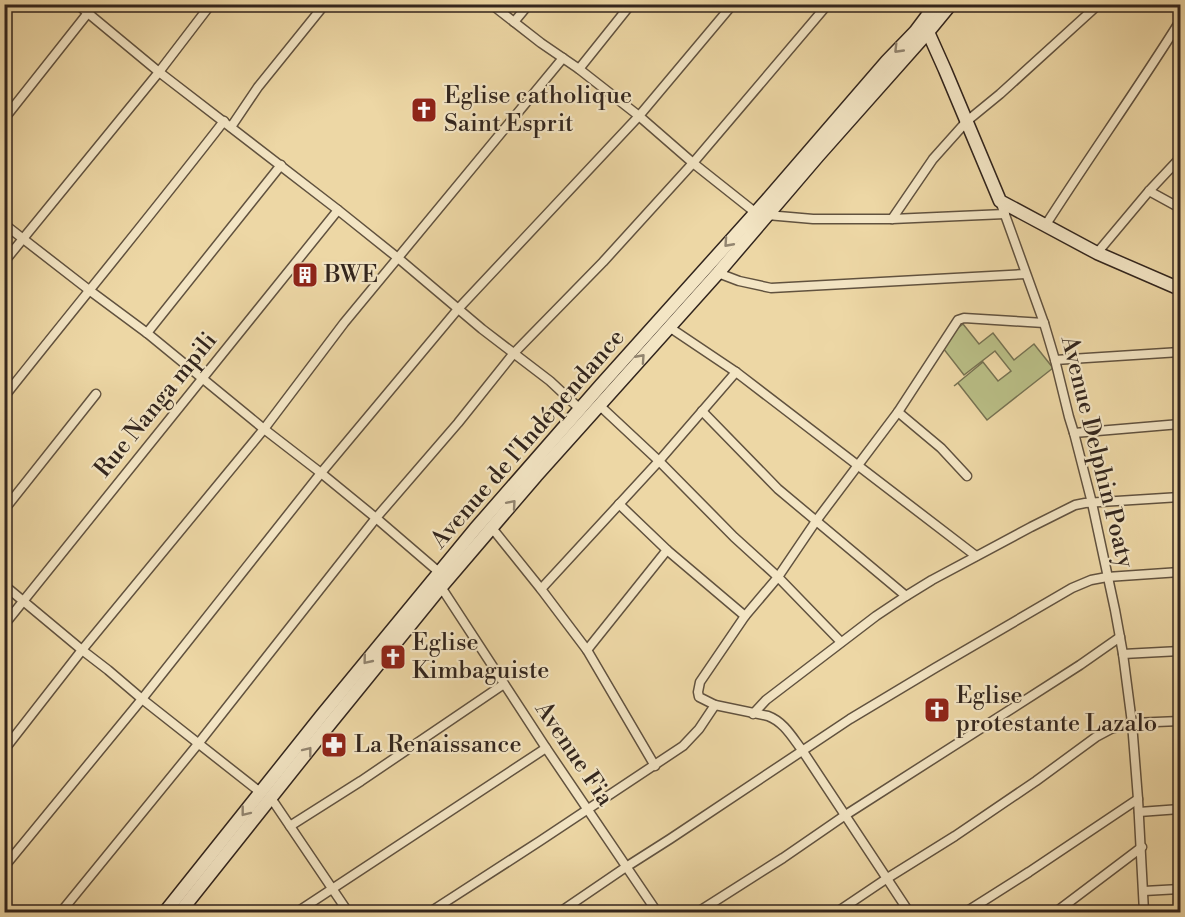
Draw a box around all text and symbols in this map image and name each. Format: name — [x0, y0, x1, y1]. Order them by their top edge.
one-way arrow — [895, 42, 906, 53]
place label: Eglise catholique Saint Esprit — [444, 81, 632, 139]
church icon: Eglise catholique Saint Esprit — [409, 95, 439, 125]
one-way arrow — [724, 236, 735, 247]
building icon: BWE — [290, 260, 320, 290]
place label: BWE — [323, 260, 378, 290]
street label: Avenue de l'Indépendance — [424, 323, 631, 556]
street label: Rue Nanga mpili — [88, 326, 224, 484]
street label: Avenue Delphin Poaty — [1053, 332, 1140, 571]
one-way arrow — [634, 354, 645, 364]
one-way arrow — [505, 500, 516, 511]
place label: Eglise Kimbaguiste — [412, 628, 549, 686]
church icon: Eglise Kimbaguiste — [378, 642, 408, 672]
one-way arrow — [363, 653, 374, 664]
place label: Eglise protestante Lazalo — [956, 681, 1157, 739]
street label: Avenue Fia — [528, 695, 620, 813]
church icon: Eglise protestante Lazalo — [922, 695, 952, 725]
pharmacy icon: La Renaissance — [319, 730, 349, 760]
place label: La Renaissance — [354, 730, 522, 760]
one-way arrow — [300, 747, 311, 758]
one-way arrow — [241, 805, 252, 816]

